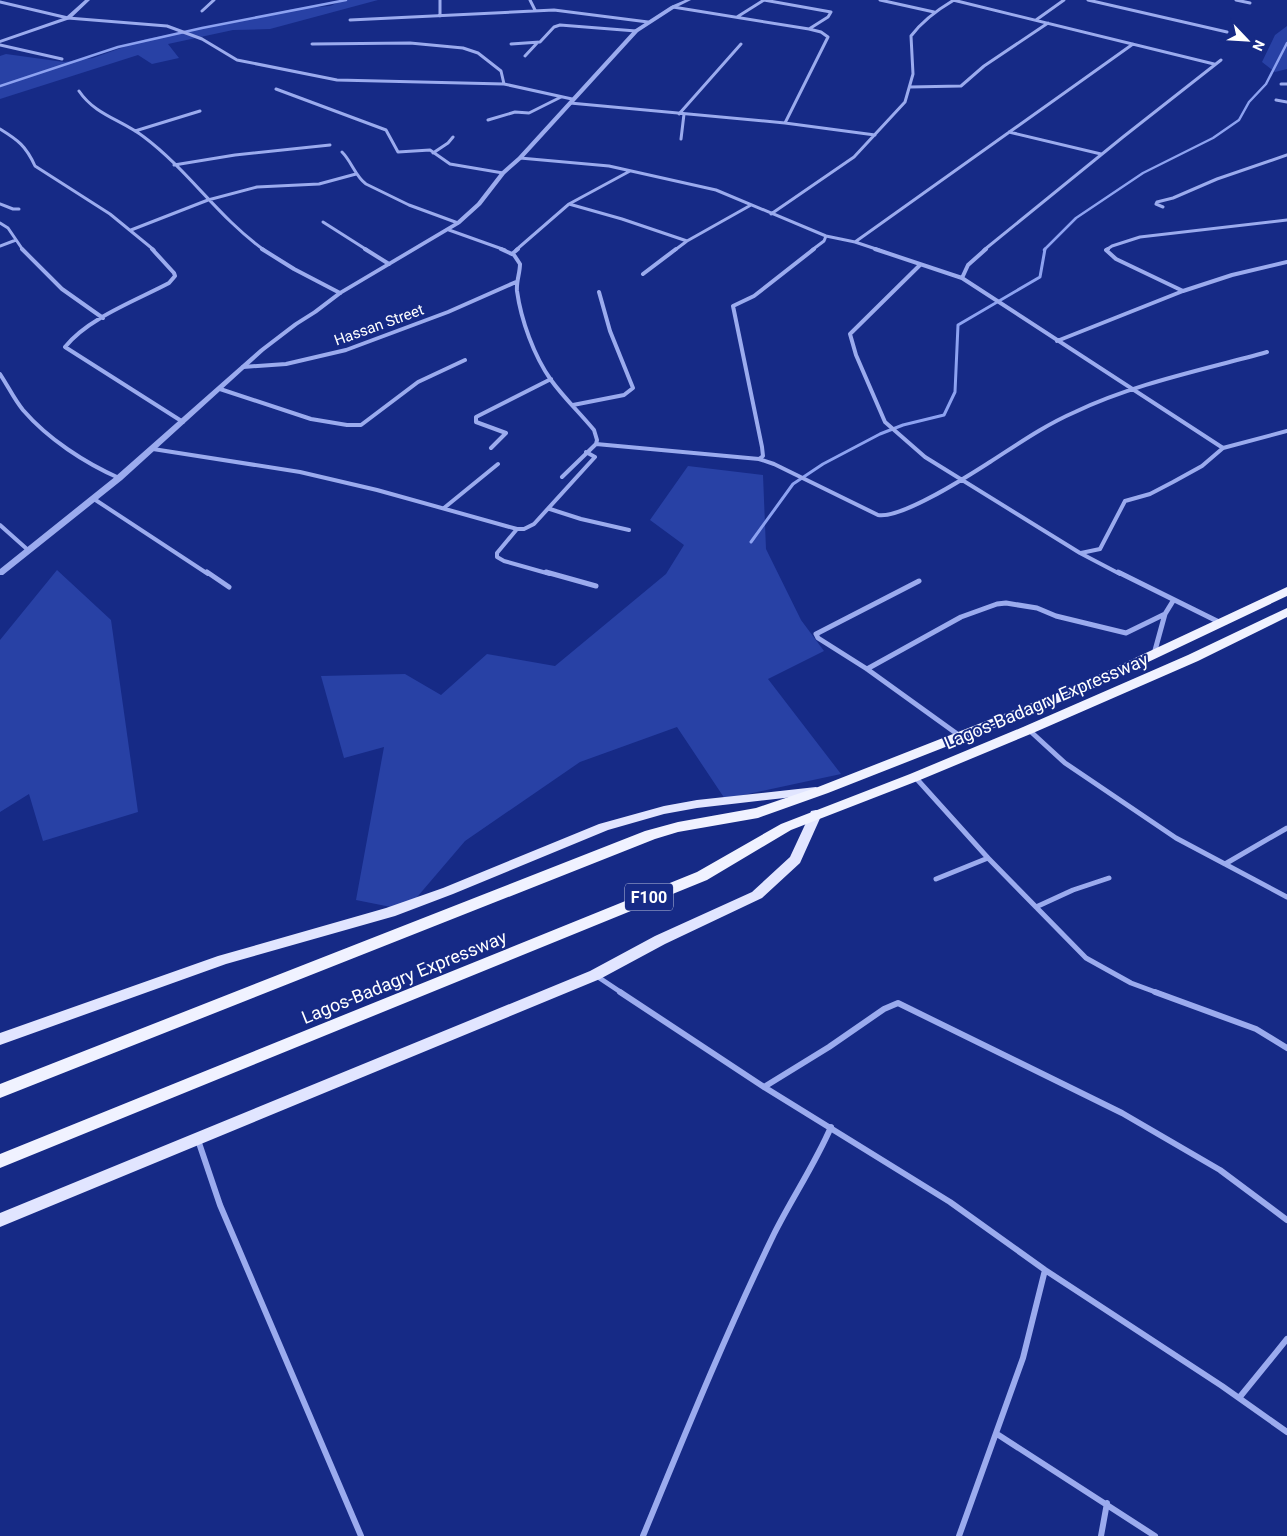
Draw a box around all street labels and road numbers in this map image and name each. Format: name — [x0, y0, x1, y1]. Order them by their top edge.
street label: Hassan Street — [332, 300, 426, 350]
street label: Lagos-Badagry Expressway — [941, 648, 1152, 754]
road number: F100 — [625, 884, 673, 910]
street label: Lagos-Badagry Expressway — [298, 926, 510, 1028]

